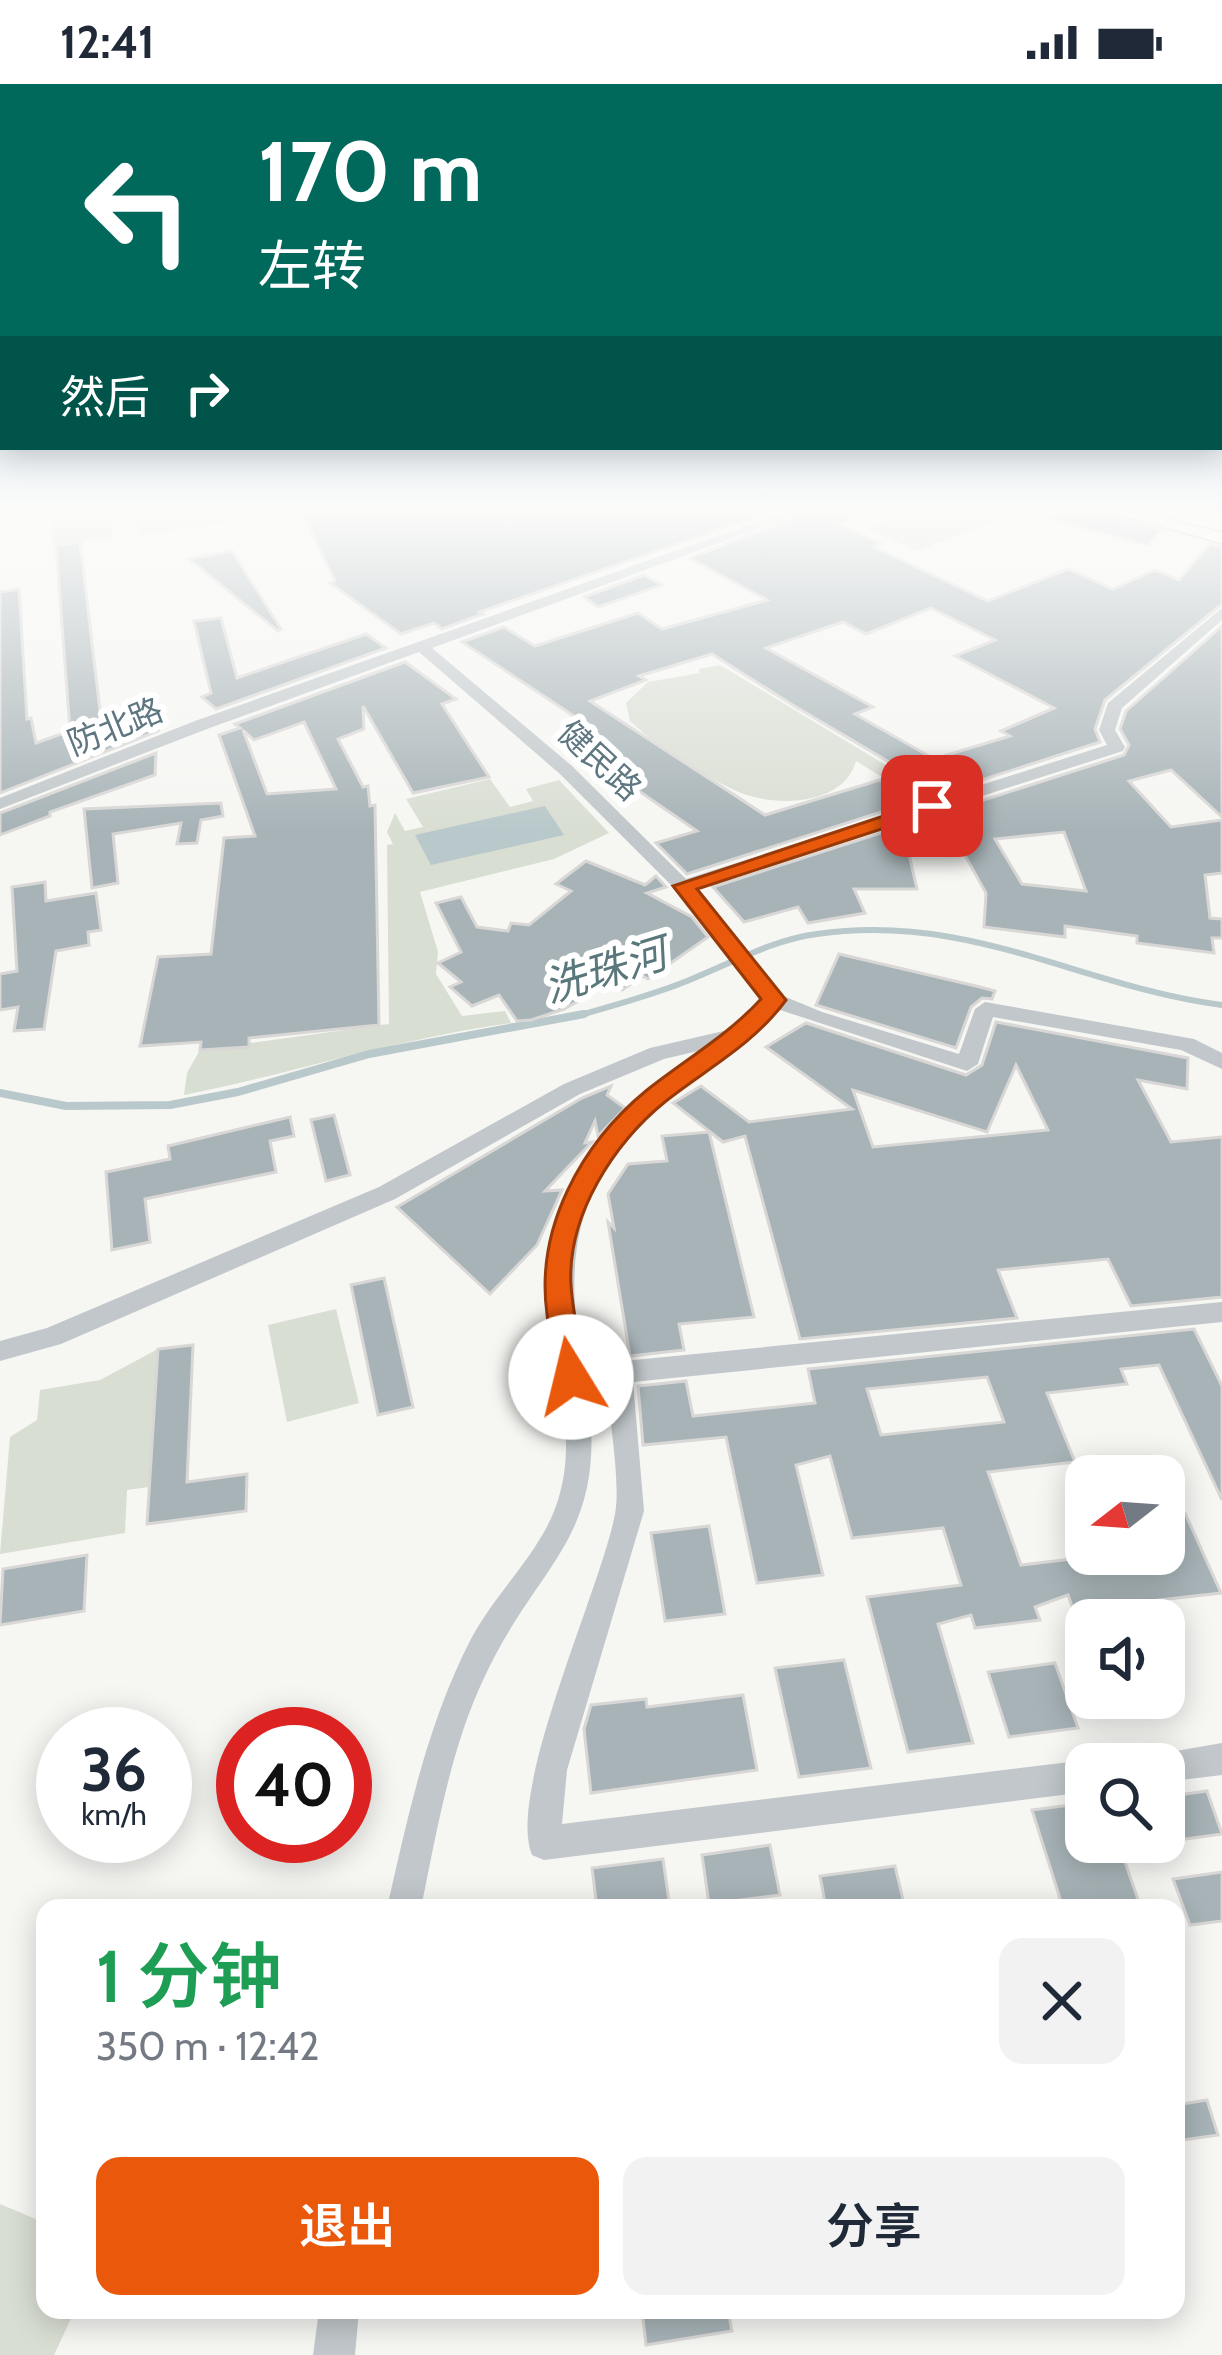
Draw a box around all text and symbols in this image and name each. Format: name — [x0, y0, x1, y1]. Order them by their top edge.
text: 12:41 — [60, 15, 155, 69]
text: 170 m — [258, 120, 482, 222]
icon: left — [60, 132, 216, 288]
text: 左转 — [258, 233, 366, 299]
icon: right — [174, 360, 240, 426]
text: 然后 — [60, 370, 150, 424]
street label: 防北路 — [62, 689, 168, 763]
street label: 健民路 — [550, 712, 650, 808]
pin — [881, 755, 983, 857]
icon: arrive — [899, 773, 965, 839]
water label: 洗珠河 — [537, 925, 680, 1013]
position arrow — [508, 1314, 634, 1440]
north arrow — [1065, 1455, 1185, 1575]
map controls — [1065, 1455, 1185, 1863]
button: sound — [1065, 1599, 1185, 1719]
speed limit sign: 40 — [216, 1707, 372, 1863]
text: 36 — [81, 1733, 147, 1806]
button: search — [1065, 1743, 1185, 1863]
text: km/h — [81, 1796, 147, 1833]
text: 1 分钟 — [96, 1933, 282, 2020]
button: close — [999, 1938, 1125, 2064]
text: 350 m · 12:42 — [96, 2022, 319, 2070]
button: 退出 — [96, 2157, 599, 2295]
button: 分享 — [623, 2157, 1125, 2295]

